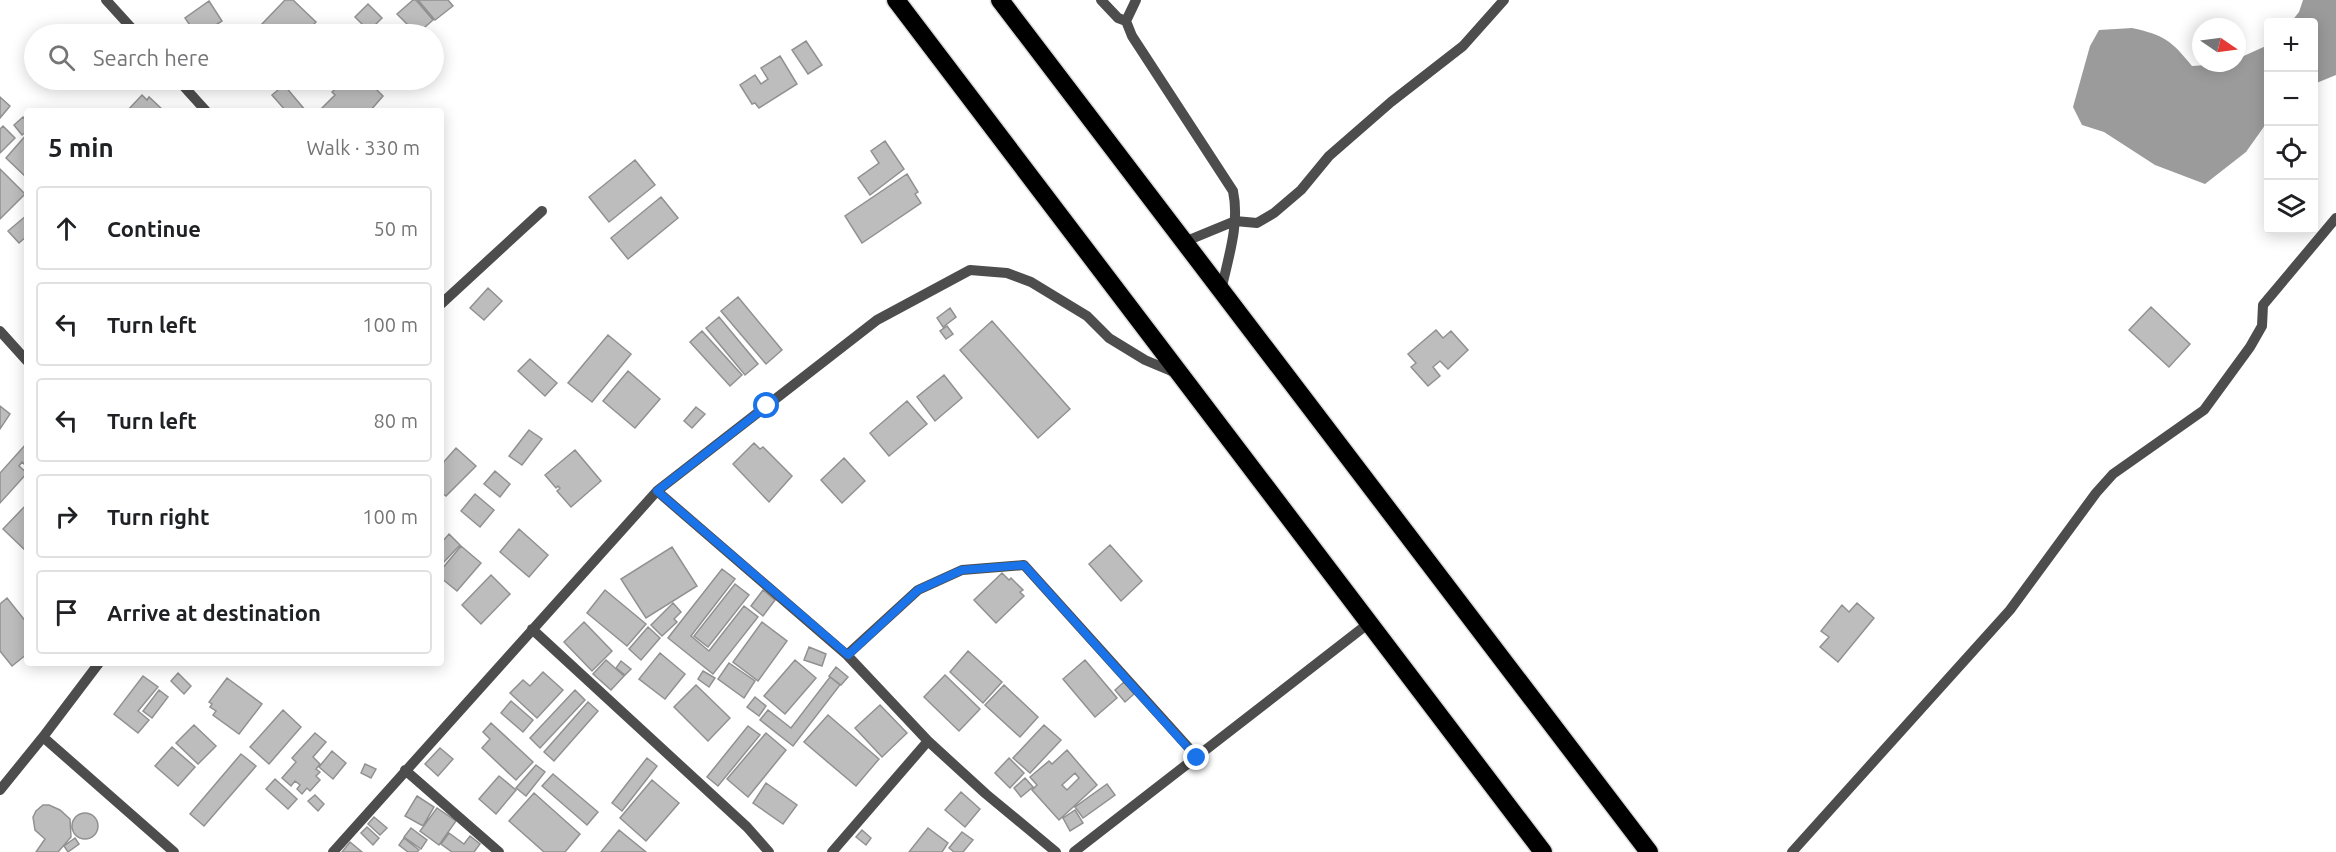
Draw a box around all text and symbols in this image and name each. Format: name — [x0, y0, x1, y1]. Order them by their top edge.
north arrow — [2192, 18, 2246, 72]
map controls — [2264, 18, 2318, 234]
button: + — [2264, 18, 2318, 72]
search box — [24, 24, 444, 90]
icon: search — [45, 41, 78, 74]
text: Search here — [93, 45, 209, 70]
button: − — [2264, 72, 2318, 126]
button: locate — [2264, 126, 2318, 180]
text: 5 min — [48, 133, 114, 162]
text: Walk · 330 m — [307, 136, 420, 159]
button: layers — [2264, 180, 2318, 234]
icon: ahead — [50, 212, 83, 245]
text: Continue — [107, 216, 201, 241]
text: 50 m — [374, 217, 418, 240]
icon: left — [50, 308, 83, 341]
text: Turn left — [107, 312, 197, 337]
text: 100 m — [362, 313, 418, 336]
route start — [753, 392, 779, 418]
icon: left — [50, 404, 83, 437]
text: Turn left — [107, 408, 197, 433]
text: 80 m — [374, 409, 418, 432]
icon: right — [50, 500, 83, 533]
text: Turn right — [107, 504, 209, 529]
text: 100 m — [362, 505, 418, 528]
icon: arrive — [50, 596, 83, 629]
text: Arrive at destination — [107, 600, 321, 625]
route end — [1183, 744, 1209, 770]

